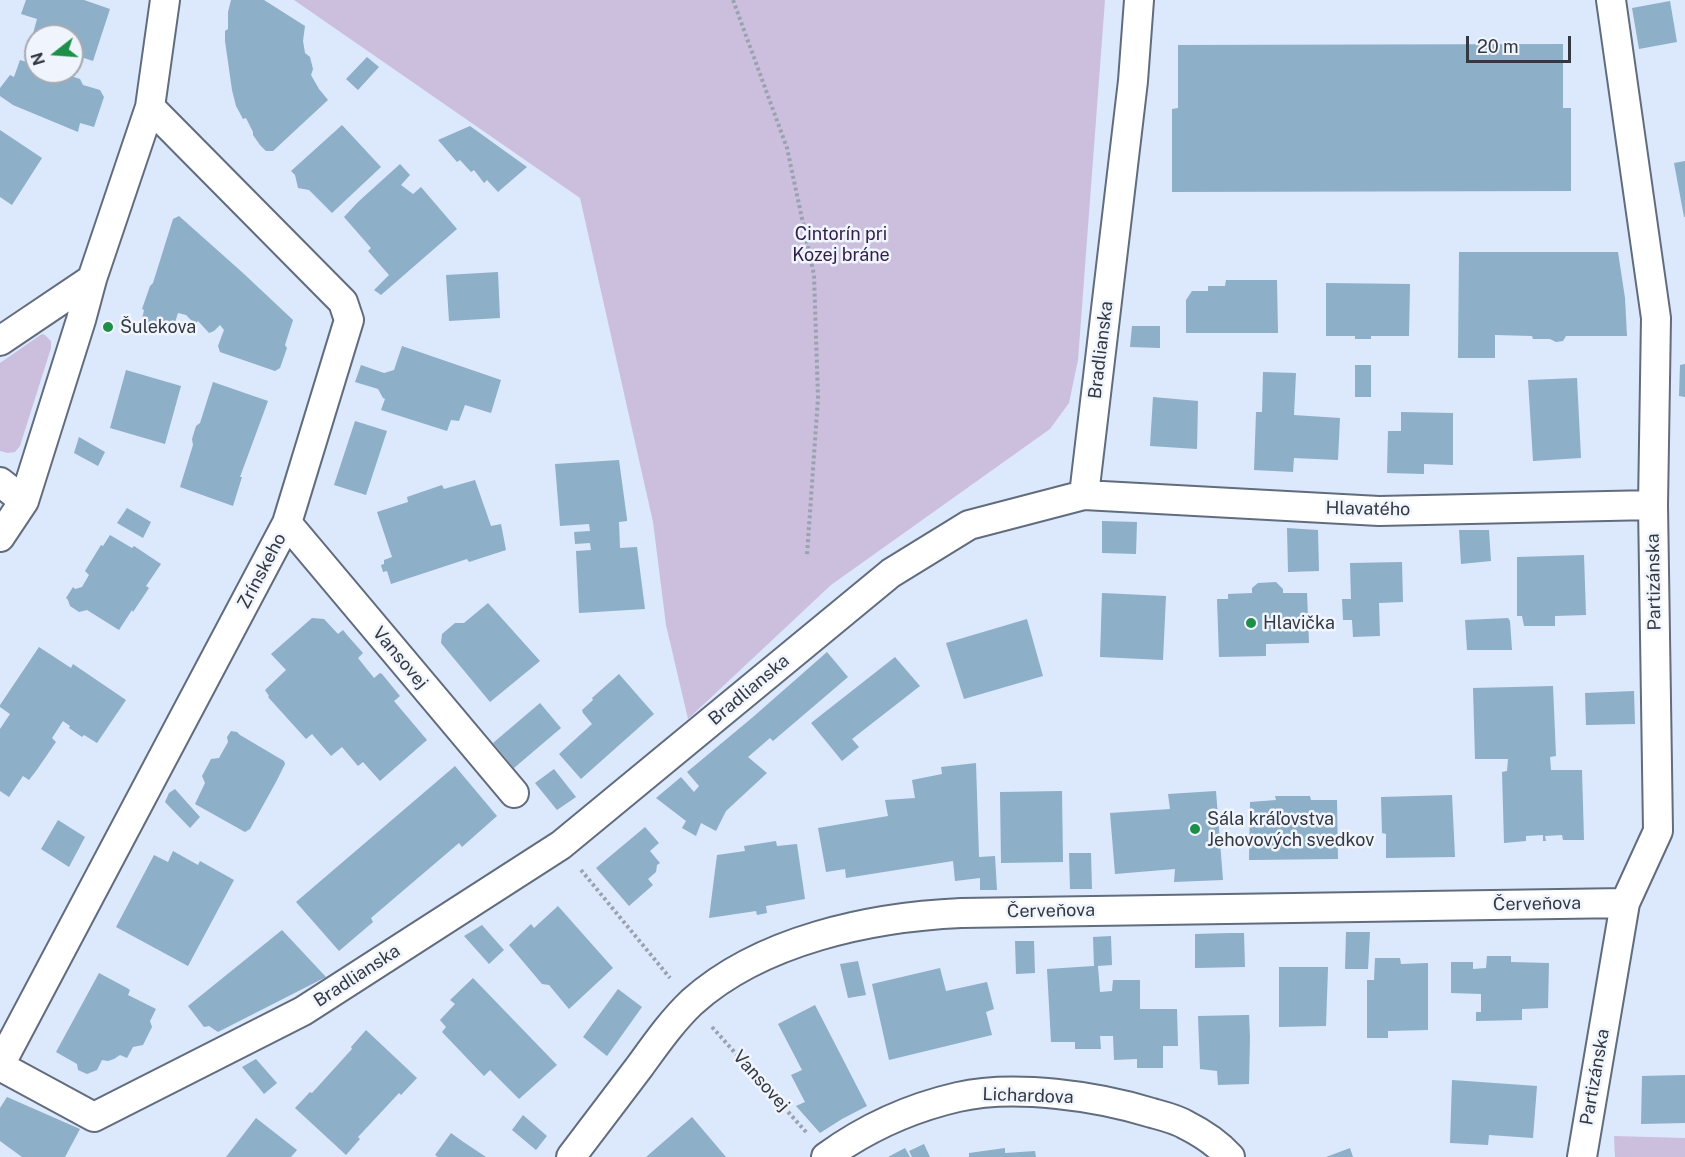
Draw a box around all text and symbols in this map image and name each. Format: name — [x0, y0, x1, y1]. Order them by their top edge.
north arrow — [24, 24, 84, 84]
scale bar — [1469, 24, 1574, 62]
text: 20 m — [1477, 36, 1519, 57]
text: N — [27, 50, 49, 68]
park label: Cintorín pri Kozej bráne — [792, 223, 890, 266]
street label: Bradlianska — [1084, 300, 1118, 400]
place label: Šulekova — [120, 316, 196, 338]
marker: Šulekova — [101, 320, 115, 334]
street label: Hlavatého — [1325, 497, 1411, 521]
street label: Zrínskeho — [233, 529, 291, 613]
street label: Partizánska — [1642, 533, 1666, 631]
place label: Hlavička — [1263, 612, 1335, 634]
marker: Hlavička — [1244, 616, 1258, 630]
street label: Vansovej — [368, 623, 432, 693]
street label: Bradlianska — [704, 650, 794, 730]
place label: Sála kráľovstva Jehovových svedkov — [1207, 808, 1374, 850]
marker: Sála kráľovstva Jehovových svedkov — [1188, 822, 1202, 836]
street label: Červeňova — [1493, 892, 1581, 916]
street label: Červeňova — [1007, 899, 1095, 923]
street label: Bradlianska — [310, 940, 404, 1012]
street label: Partizánska — [1576, 1027, 1614, 1127]
street label: Vansovej — [728, 1046, 794, 1116]
street label: Lichardova — [982, 1084, 1074, 1108]

